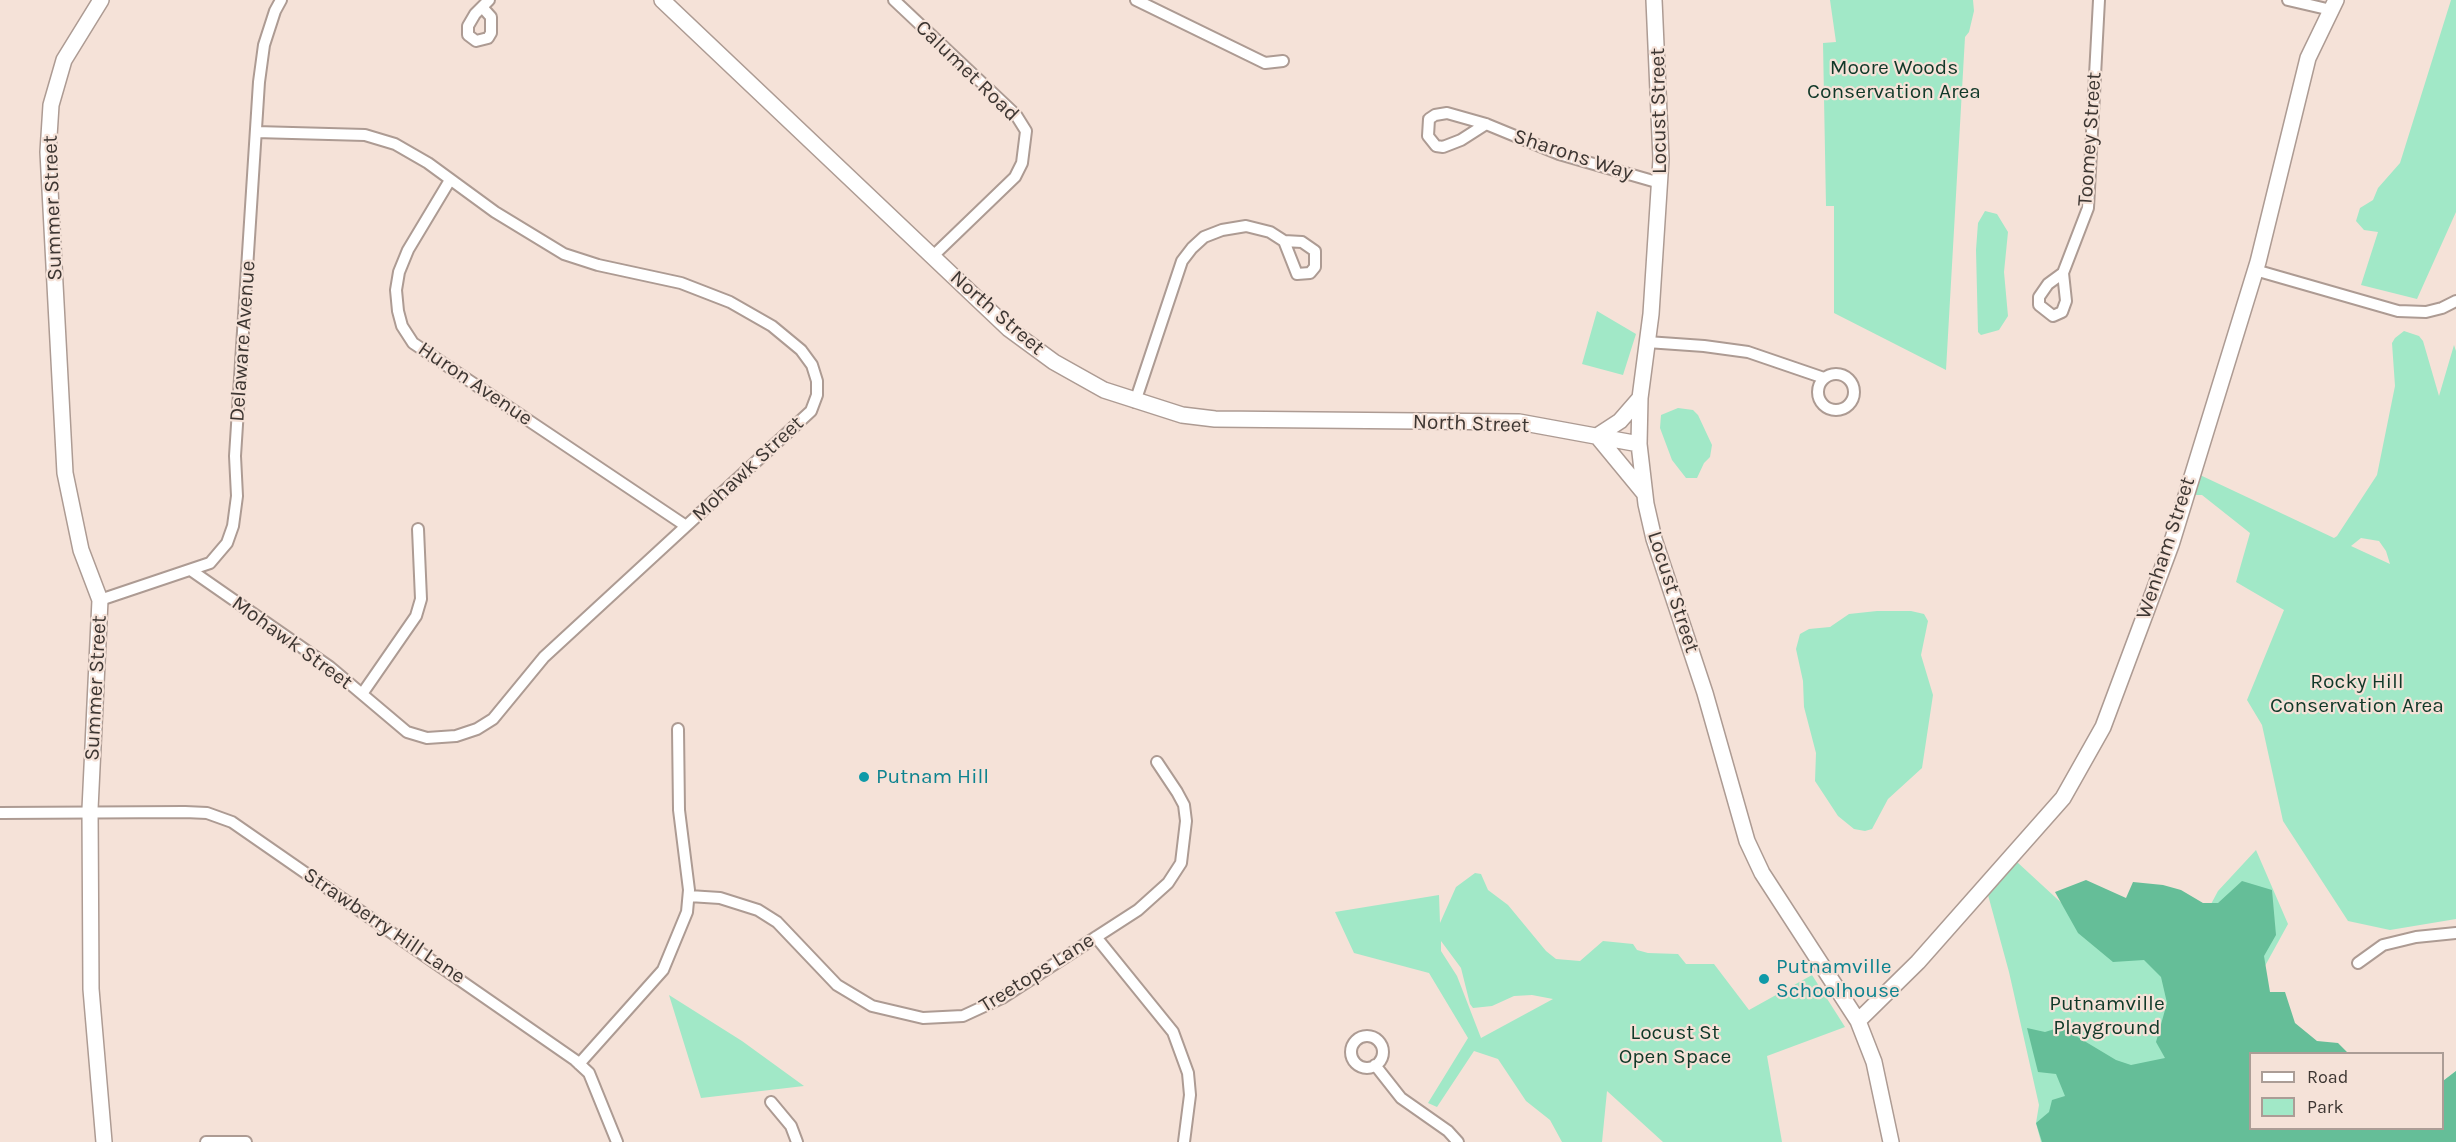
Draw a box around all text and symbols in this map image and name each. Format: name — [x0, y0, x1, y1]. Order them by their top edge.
street label: Calumet Road — [910, 15, 1024, 127]
street label: Locust Street — [1645, 48, 1673, 174]
park label: Moore Woods Conservation Area — [1807, 55, 1981, 105]
street label: Toomey Street — [2073, 71, 2107, 207]
street label: Sharons Way — [1510, 124, 1636, 186]
street label: Summer Street — [38, 135, 68, 281]
street label: Delaware Avenue — [225, 260, 261, 422]
street label: North Street — [945, 265, 1049, 361]
street label: Huron Avenue — [413, 336, 537, 432]
street label: North Street — [1412, 409, 1530, 439]
street label: Mohawk Street — [687, 411, 809, 527]
street label: Wenham Street — [2131, 474, 2201, 622]
street label: Locust Street — [1641, 528, 1705, 656]
street label: Mohawk Street — [227, 591, 357, 695]
street label: Summer Street — [80, 615, 112, 761]
park label: Rocky Hill Conservation Area — [2270, 669, 2444, 719]
place label: Putnam Hill — [876, 764, 989, 790]
marker: Putnam Hill — [857, 770, 871, 784]
street label: Strawberry Hill Lane — [298, 862, 470, 990]
street label: Treetops Lane — [975, 928, 1099, 1018]
place label: Putnamville Schoolhouse — [1776, 954, 1900, 1004]
marker: Putnamville Schoolhouse — [1757, 972, 1771, 986]
park label: Putnamville Playground — [2049, 991, 2165, 1041]
park label: Locust St Open Space — [1619, 1020, 1731, 1070]
legend — [2249, 1052, 2444, 1130]
text: Road — [2307, 1066, 2348, 1088]
text: Park — [2307, 1096, 2344, 1118]

